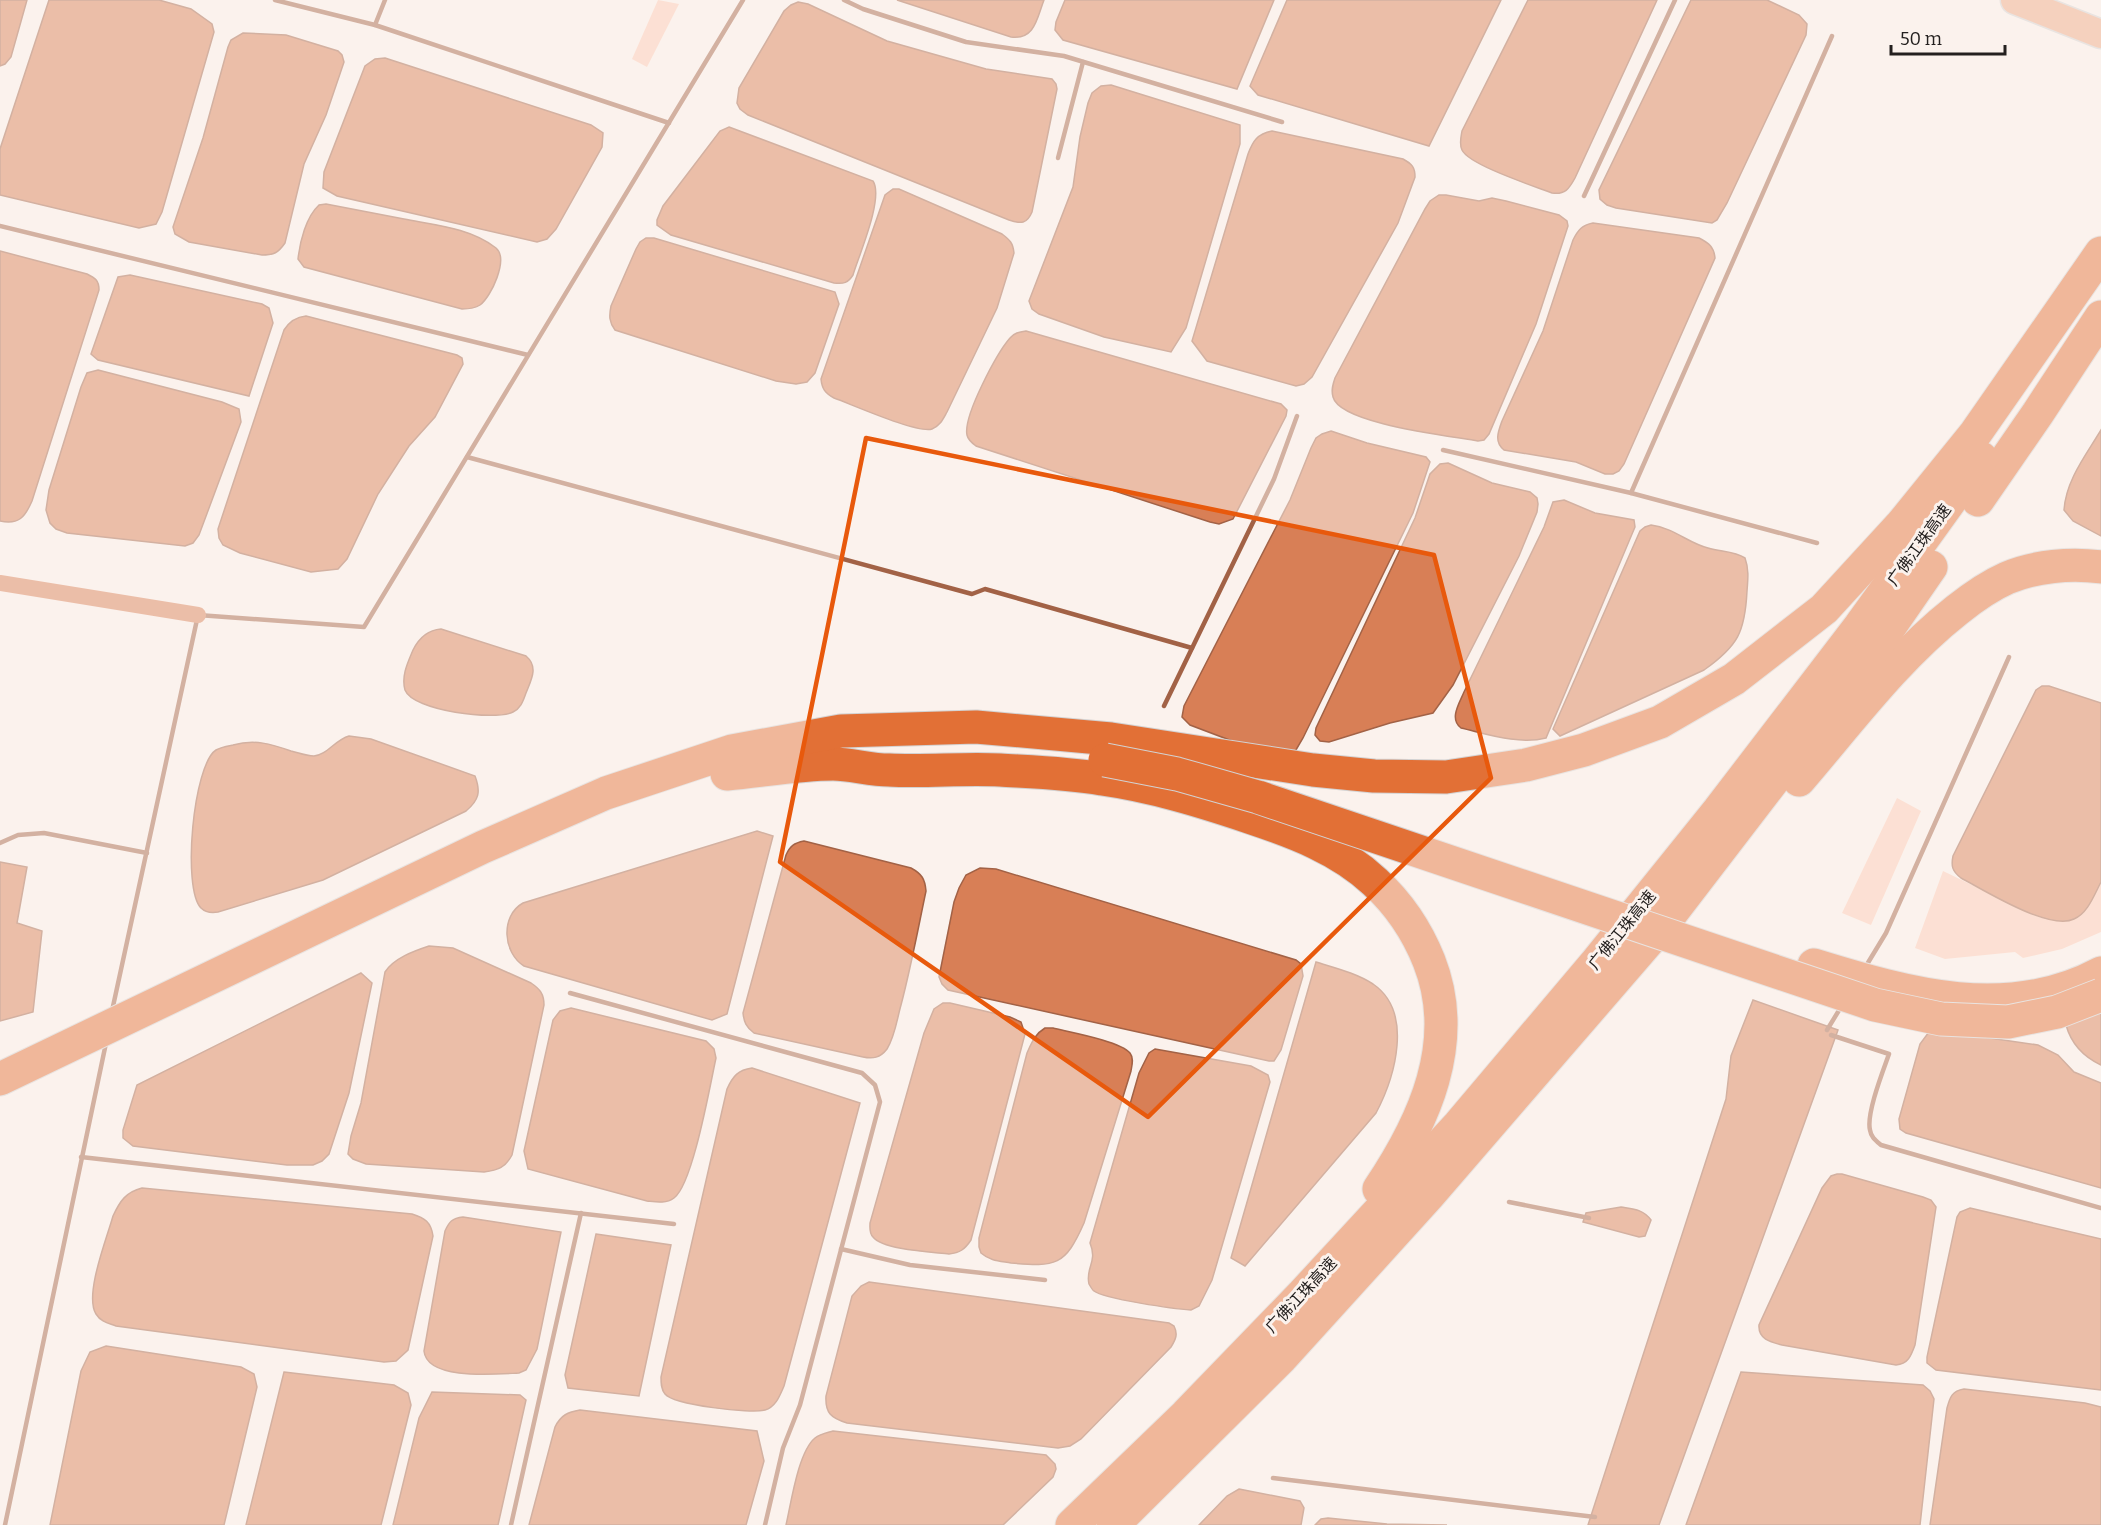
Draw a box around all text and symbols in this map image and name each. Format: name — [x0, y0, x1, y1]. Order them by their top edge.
scale bar — [1891, 18, 2005, 56]
text: 50 m — [1900, 28, 1942, 50]
street label: 广佛江珠高速 — [1883, 501, 1955, 589]
street label: 广佛江珠高速 — [1584, 887, 1660, 973]
street label: 广佛江珠高速 — [1261, 1253, 1341, 1337]

